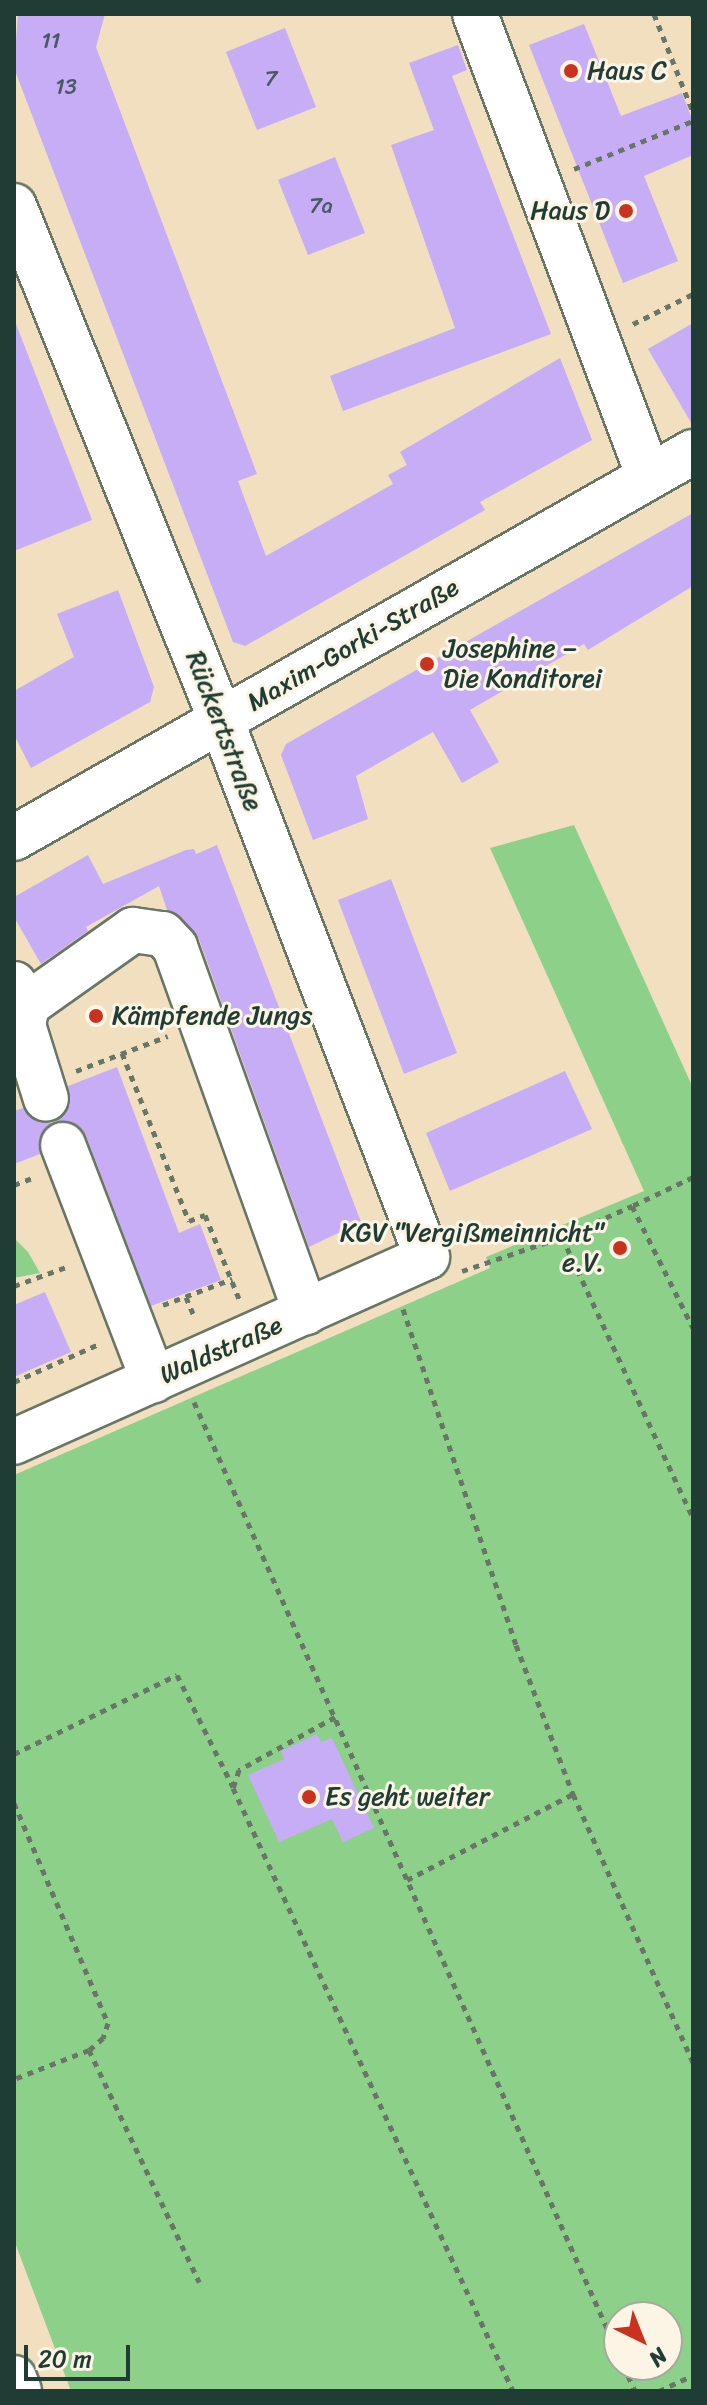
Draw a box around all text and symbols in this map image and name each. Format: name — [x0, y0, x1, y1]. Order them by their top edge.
house number: 11 — [42, 28, 60, 54]
place label: Haus C — [587, 55, 667, 87]
marker: Haus C — [562, 62, 580, 80]
house number: 7 — [265, 66, 277, 92]
house number: 13 — [55, 74, 77, 100]
house number: 7a — [309, 193, 333, 219]
place label: Haus D — [530, 195, 610, 227]
marker: Haus D — [617, 202, 635, 220]
street label: Maxim-Gorki-Straße — [242, 572, 464, 718]
place label: Josephine – Die Konditorei — [443, 633, 604, 694]
street label: Rückertstraße — [179, 647, 269, 815]
marker: Josephine – Die Konditorei — [418, 655, 436, 673]
place label: Kämpfende Jungs — [112, 1000, 311, 1032]
marker: Kämpfende Jungs — [87, 1007, 105, 1025]
place label: KGV "Vergißmeinnicht" e.V. — [340, 1217, 604, 1278]
marker: KGV "Vergißmeinnicht" e.V. — [611, 1239, 629, 1257]
street label: Waldstraße — [155, 1309, 287, 1391]
place label: Es geht weiter — [325, 1781, 489, 1813]
marker: Es geht weiter — [300, 1788, 318, 1806]
north arrow — [603, 2301, 683, 2381]
scale bar — [28, 2329, 134, 2379]
text: 20 m — [38, 2338, 92, 2380]
text: N — [639, 2338, 677, 2377]

